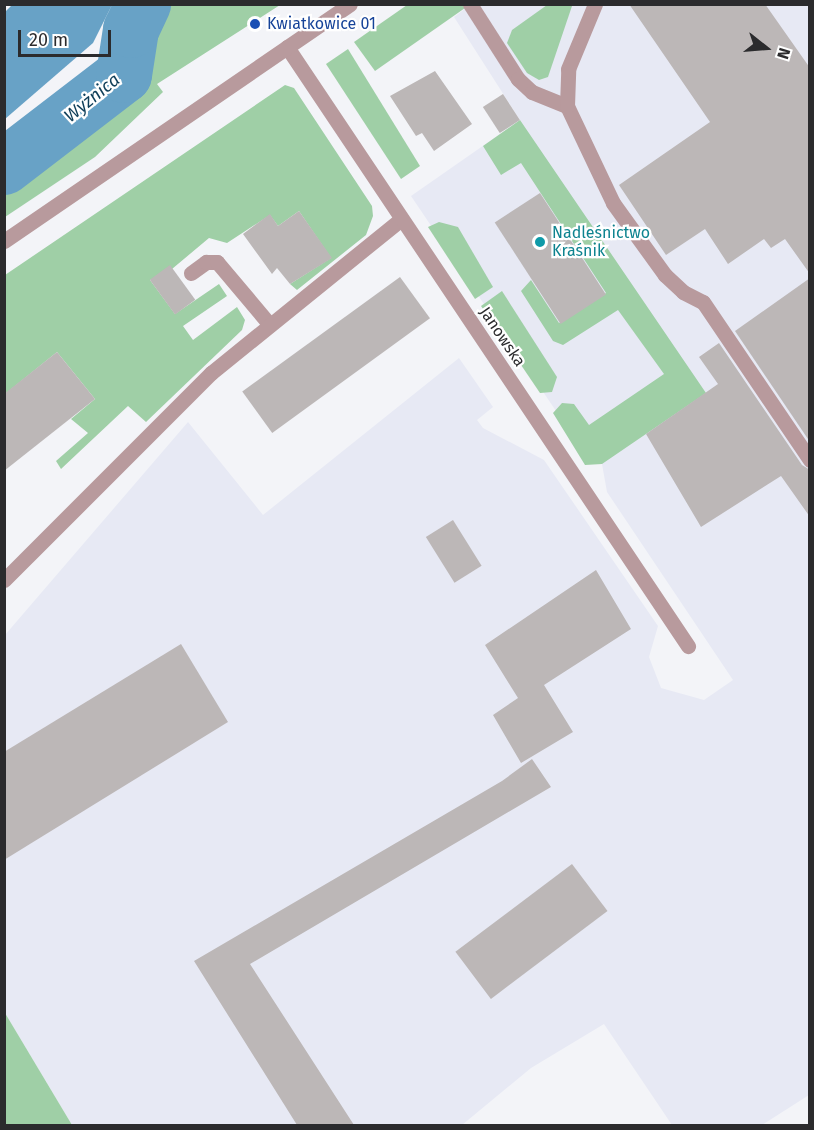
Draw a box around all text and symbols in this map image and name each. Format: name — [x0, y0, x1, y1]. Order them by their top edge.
place label: Kwiatkowice 01 — [267, 14, 376, 34]
marker: Kwiatkowice 01 — [248, 17, 262, 31]
scale bar — [21, 18, 114, 56]
north arrow — [736, 18, 796, 78]
text: 20 m — [29, 29, 68, 51]
text: N — [773, 46, 794, 61]
water label: Wyżnica — [60, 69, 124, 127]
place label: Nadleśnictwo Kraśnik — [552, 223, 650, 261]
marker: Nadleśnictwo Kraśnik — [533, 235, 547, 249]
street label: Janowska — [475, 303, 529, 371]

